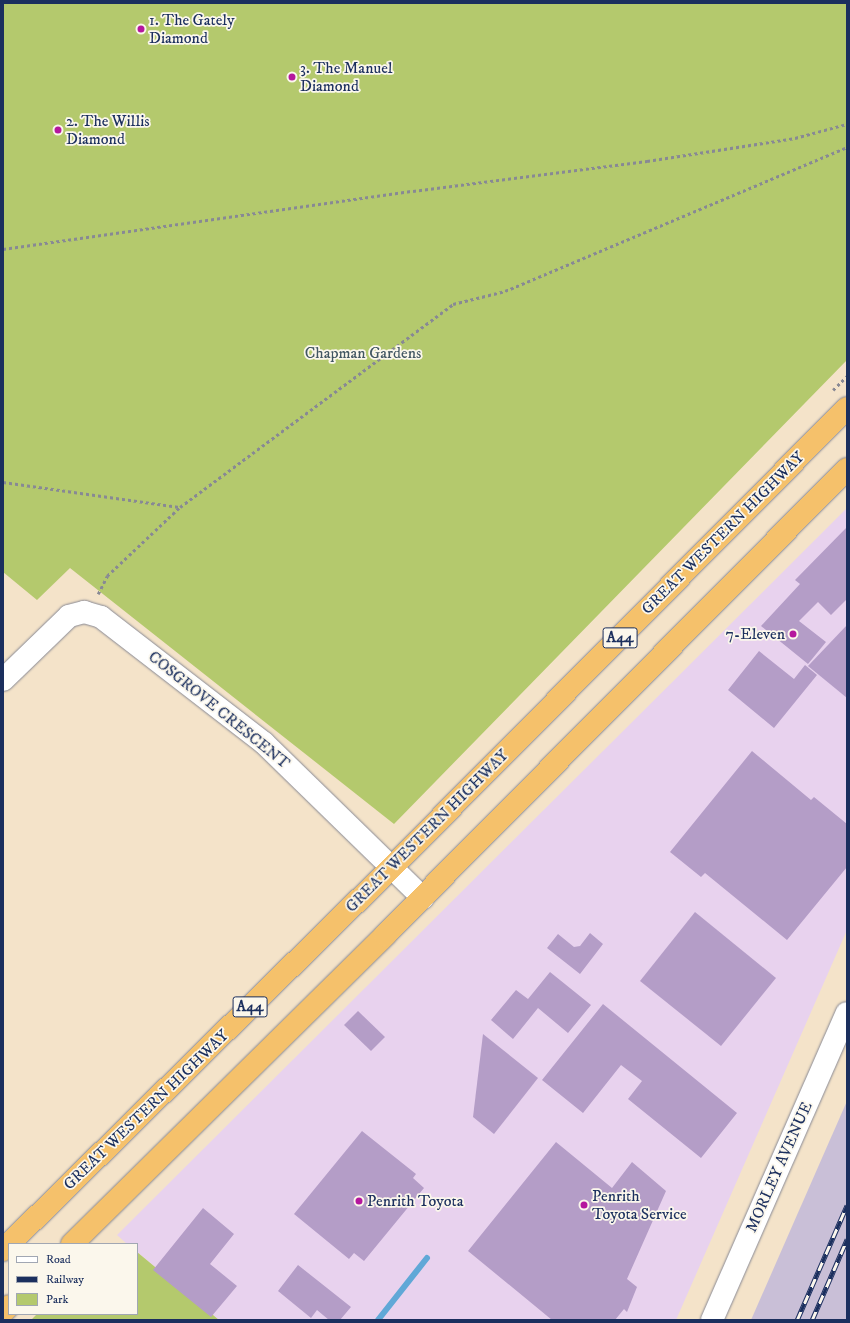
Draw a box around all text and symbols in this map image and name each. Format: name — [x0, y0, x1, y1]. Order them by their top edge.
place label: 1. The Gately Diamond — [149, 10, 235, 48]
marker: 1. The Gately Diamond — [136, 24, 146, 34]
place label: 3. The Manuel Diamond — [300, 58, 393, 96]
marker: 3. The Manuel Diamond — [287, 72, 297, 82]
place label: 2. The Willis Diamond — [66, 111, 150, 149]
marker: 2. The Willis Diamond — [53, 125, 63, 135]
park label: Chapman Gardens — [305, 343, 421, 363]
street label: GREAT WESTERN HIGHWAY — [638, 448, 808, 618]
place label: 7-Eleven — [725, 624, 785, 644]
road number: A44 — [602, 625, 638, 651]
marker: 7-Eleven — [788, 629, 798, 639]
street label: COSGROVE CRESCENT — [144, 647, 294, 773]
street label: GREAT WESTERN HIGHWAY — [342, 746, 512, 916]
road number: A44 — [232, 994, 268, 1020]
street label: GREAT WESTERN HIGHWAY — [59, 1026, 233, 1194]
street label: MORLEY AVENUE — [742, 1099, 816, 1235]
place label: Penrith Toyota Service — [592, 1186, 687, 1224]
place label: Penrith Toyota — [367, 1191, 463, 1211]
marker: Penrith Toyota — [354, 1196, 364, 1206]
marker: Penrith Toyota Service — [579, 1200, 589, 1210]
legend — [8, 1243, 138, 1315]
text: Road — [46, 1252, 71, 1267]
text: Railway — [46, 1272, 84, 1287]
text: Park — [46, 1292, 68, 1307]

